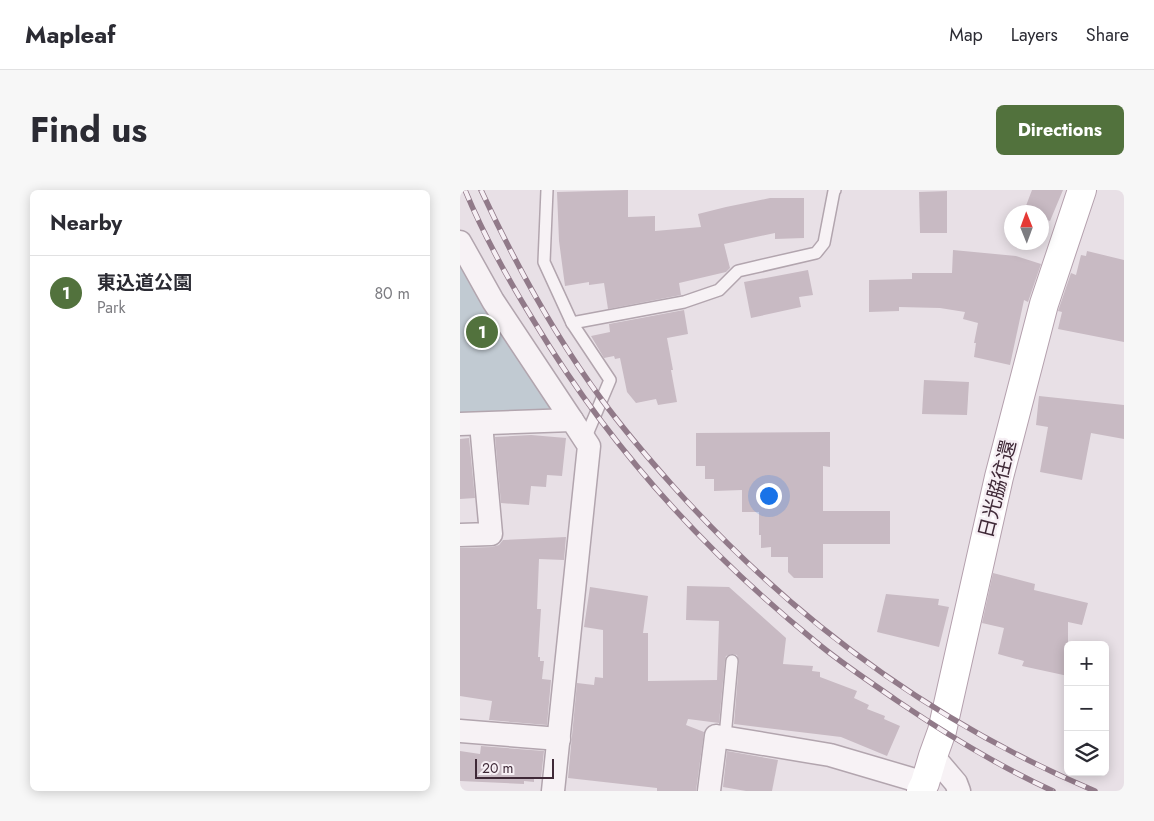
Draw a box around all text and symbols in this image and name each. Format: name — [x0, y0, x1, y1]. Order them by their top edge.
text: Mapleaf — [25, 17, 116, 52]
text: Map — [949, 22, 983, 48]
text: Layers — [1011, 22, 1058, 48]
text: Share — [1086, 22, 1129, 48]
text: Find us — [30, 105, 147, 155]
button: Directions — [996, 105, 1124, 155]
north arrow — [1004, 205, 1049, 250]
text: Nearby — [50, 208, 122, 238]
text: 東込道公園 — [97, 269, 192, 296]
text: 1 — [62, 282, 70, 305]
text: 80 m — [374, 282, 410, 305]
text: Park — [97, 296, 126, 319]
pin: 1 — [466, 313, 498, 351]
street label: 日光脇往還 — [971, 437, 1024, 541]
your location — [756, 483, 782, 509]
map controls — [1064, 641, 1109, 776]
button: + — [1064, 641, 1109, 686]
button: − — [1064, 686, 1109, 731]
button: layers — [1064, 731, 1109, 776]
scale bar — [475, 756, 554, 779]
text: 20 m — [482, 758, 514, 778]

